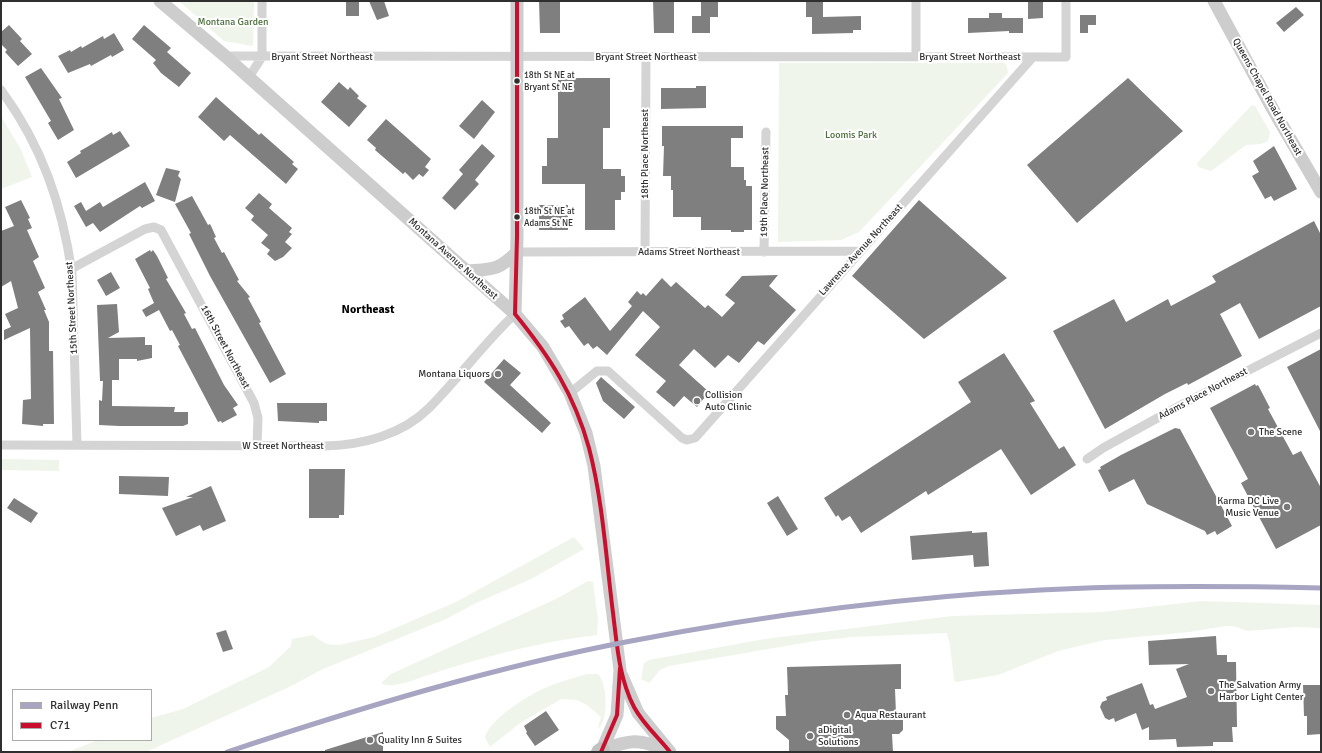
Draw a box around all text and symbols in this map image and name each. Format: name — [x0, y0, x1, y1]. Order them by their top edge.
park label: Montana Garden — [198, 16, 268, 28]
street label: Queens Chapel Road Northeast — [1230, 36, 1304, 158]
street label: Bryant Street Northeast — [271, 51, 373, 63]
street label: Bryant Street Northeast — [595, 51, 697, 63]
street label: Bryant Street Northeast — [919, 51, 1021, 63]
place label: 18th St NE at Bryant St NE — [524, 71, 575, 92]
marker: 18th St NE at Bryant St NE — [512, 76, 522, 86]
street label: 18th Place Northeast — [639, 109, 651, 199]
park label: Loomis Park — [825, 129, 877, 141]
street label: 19th Place Northeast — [758, 147, 772, 237]
street label: Lawrence Avenue Northeast — [817, 202, 905, 298]
place label: 18th St NE at Adams St NE — [524, 207, 575, 228]
marker: 18th St NE at Adams St NE — [512, 212, 522, 222]
street label: Montana Avenue Northeast — [406, 216, 500, 302]
street label: Adams Street Northeast — [638, 246, 740, 258]
street label: 15th Street Northeast — [64, 261, 80, 355]
street label: 16th Street Northeast — [198, 303, 252, 391]
district label: Northeast — [342, 303, 394, 317]
street label: Adams Place Northeast — [1156, 365, 1250, 423]
place label: Montana Liquors — [418, 368, 490, 380]
marker: Montana Liquors — [493, 369, 503, 379]
place label: Collision Auto Clinic — [705, 389, 752, 412]
marker: Collision Auto Clinic — [692, 396, 702, 406]
place label: The Scene — [1259, 426, 1302, 438]
marker: The Scene — [1246, 427, 1256, 437]
street label: W Street Northeast — [242, 440, 324, 452]
place label: Karma DC Live Music Venue — [1217, 495, 1279, 518]
marker: Karma DC Live Music Venue — [1282, 502, 1292, 512]
place label: The Salvation Army Harbor Light Center — [1219, 679, 1304, 702]
marker: The Salvation Army Harbor Light Center — [1206, 686, 1216, 696]
legend — [12, 689, 152, 741]
text: Railway Penn — [50, 698, 118, 713]
place label: Aqua Restaurant — [855, 709, 926, 721]
marker: Aqua Restaurant — [842, 710, 852, 720]
text: C71 — [50, 718, 70, 733]
place label: aDigital Solutions — [818, 724, 858, 748]
marker: aDigital Solutions — [805, 731, 815, 741]
place label: Quality Inn & Suites — [378, 734, 462, 746]
marker: Quality Inn & Suites — [365, 735, 375, 745]

